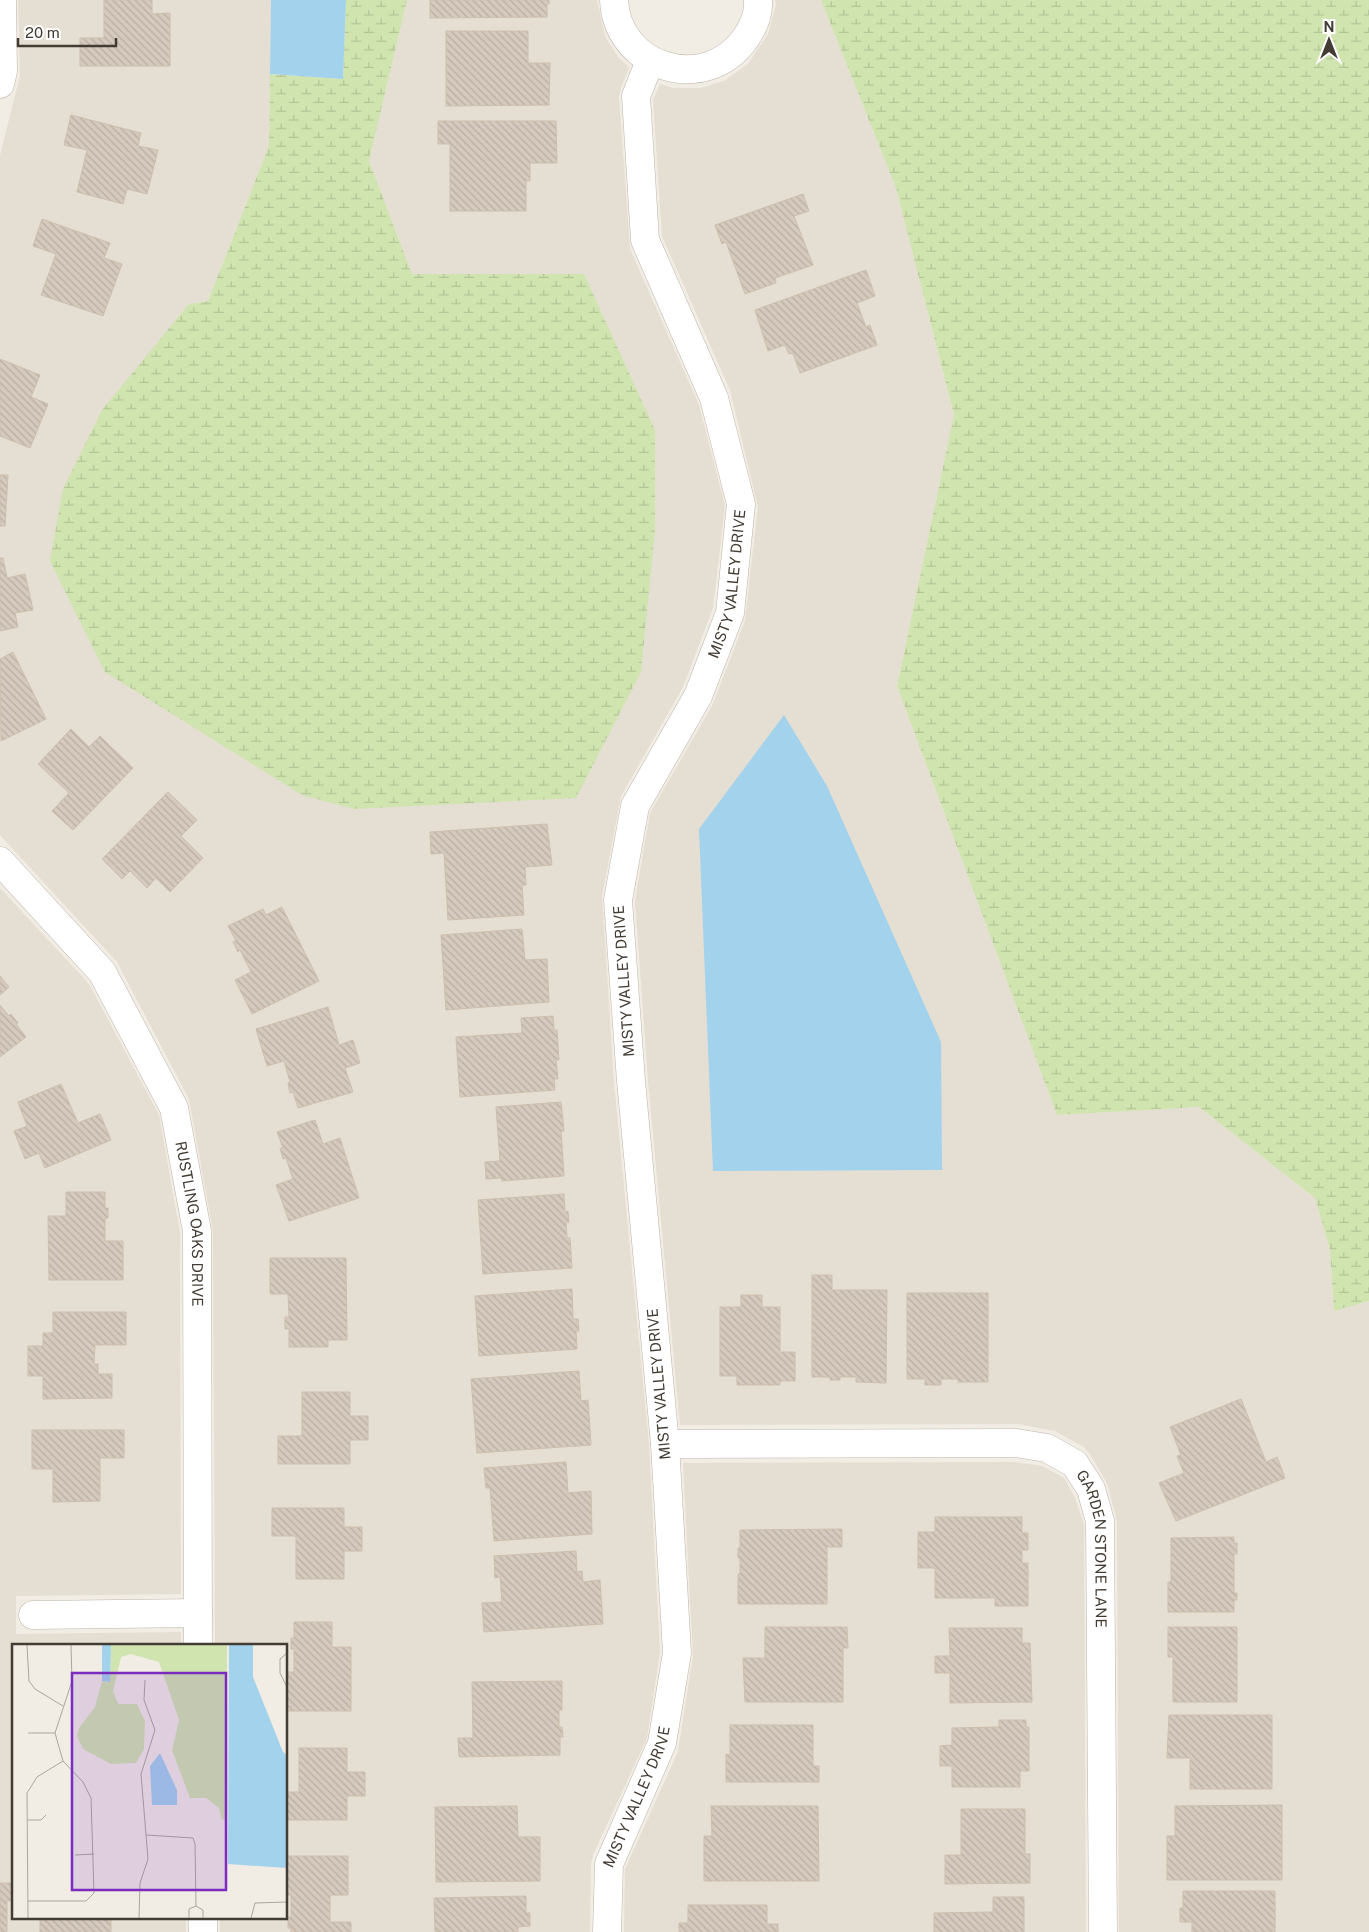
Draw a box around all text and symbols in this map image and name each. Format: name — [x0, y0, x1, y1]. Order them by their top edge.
scale bar — [18, 15, 115, 47]
north arrow — [1304, 15, 1354, 65]
text: N — [1324, 19, 1334, 35]
text: 20 m — [25, 24, 60, 41]
street label: MISTY VALLEY DRIVE — [704, 509, 748, 661]
street label: MISTY VALLEY DRIVE — [610, 905, 637, 1057]
street label: RUSTLING OAKS DRIVE — [172, 1140, 206, 1307]
street label: MISTY VALLEY DRIVE — [643, 1308, 674, 1460]
street label: GARDEN STONE LANE — [1073, 1467, 1110, 1628]
inset map — [12, 1644, 288, 1920]
street label: MISTY VALLEY DRIVE — [600, 1725, 673, 1870]

